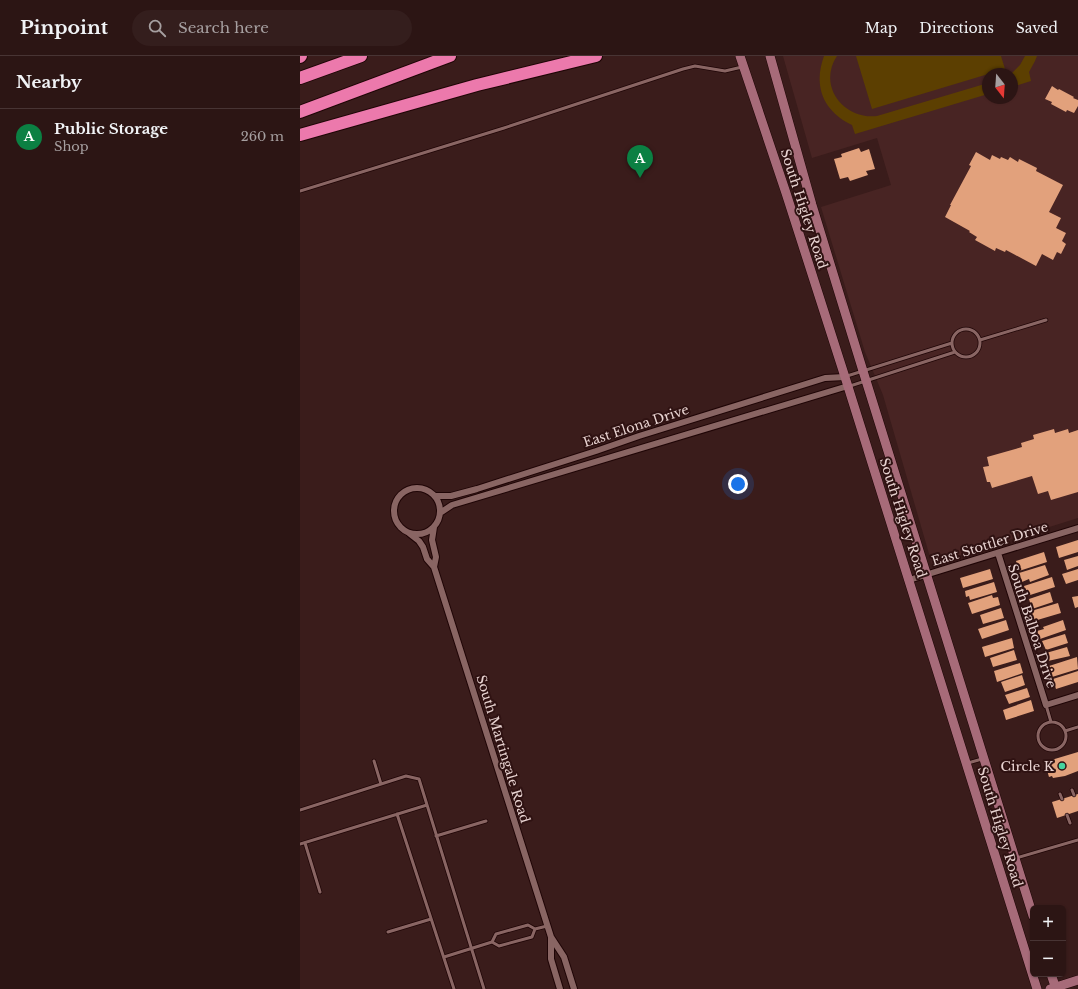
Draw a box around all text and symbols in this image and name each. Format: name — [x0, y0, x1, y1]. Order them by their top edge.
search box — [132, 10, 412, 46]
text: Pinpoint — [20, 16, 108, 39]
icon: search — [146, 17, 168, 39]
text: Search here — [178, 18, 269, 37]
text: Map — [865, 19, 897, 37]
text: Directions — [919, 19, 994, 37]
text: Saved — [1016, 19, 1058, 37]
north arrow — [982, 68, 1018, 104]
text: Nearby — [16, 72, 82, 93]
text: Public Storage — [54, 119, 168, 138]
text: A — [24, 128, 34, 145]
text: 260 m — [241, 128, 284, 145]
text: Shop — [54, 138, 89, 155]
pin: A — [627, 145, 653, 178]
street label: South Higley Road — [777, 147, 831, 271]
street label: East Elona Drive — [581, 401, 691, 451]
street label: South Higley Road — [876, 456, 930, 580]
your location — [728, 474, 748, 494]
street label: East Stottler Drive — [930, 518, 1050, 570]
street label: South Balboa Drive — [1004, 562, 1060, 690]
street label: South Martingale Road — [472, 673, 534, 825]
place label: Circle K — [1001, 758, 1055, 775]
marker: Circle K — [1057, 761, 1067, 771]
street label: South Higley Road — [974, 765, 1026, 890]
map controls — [1030, 905, 1066, 977]
button: + — [1030, 905, 1066, 941]
button: − — [1030, 941, 1066, 977]

